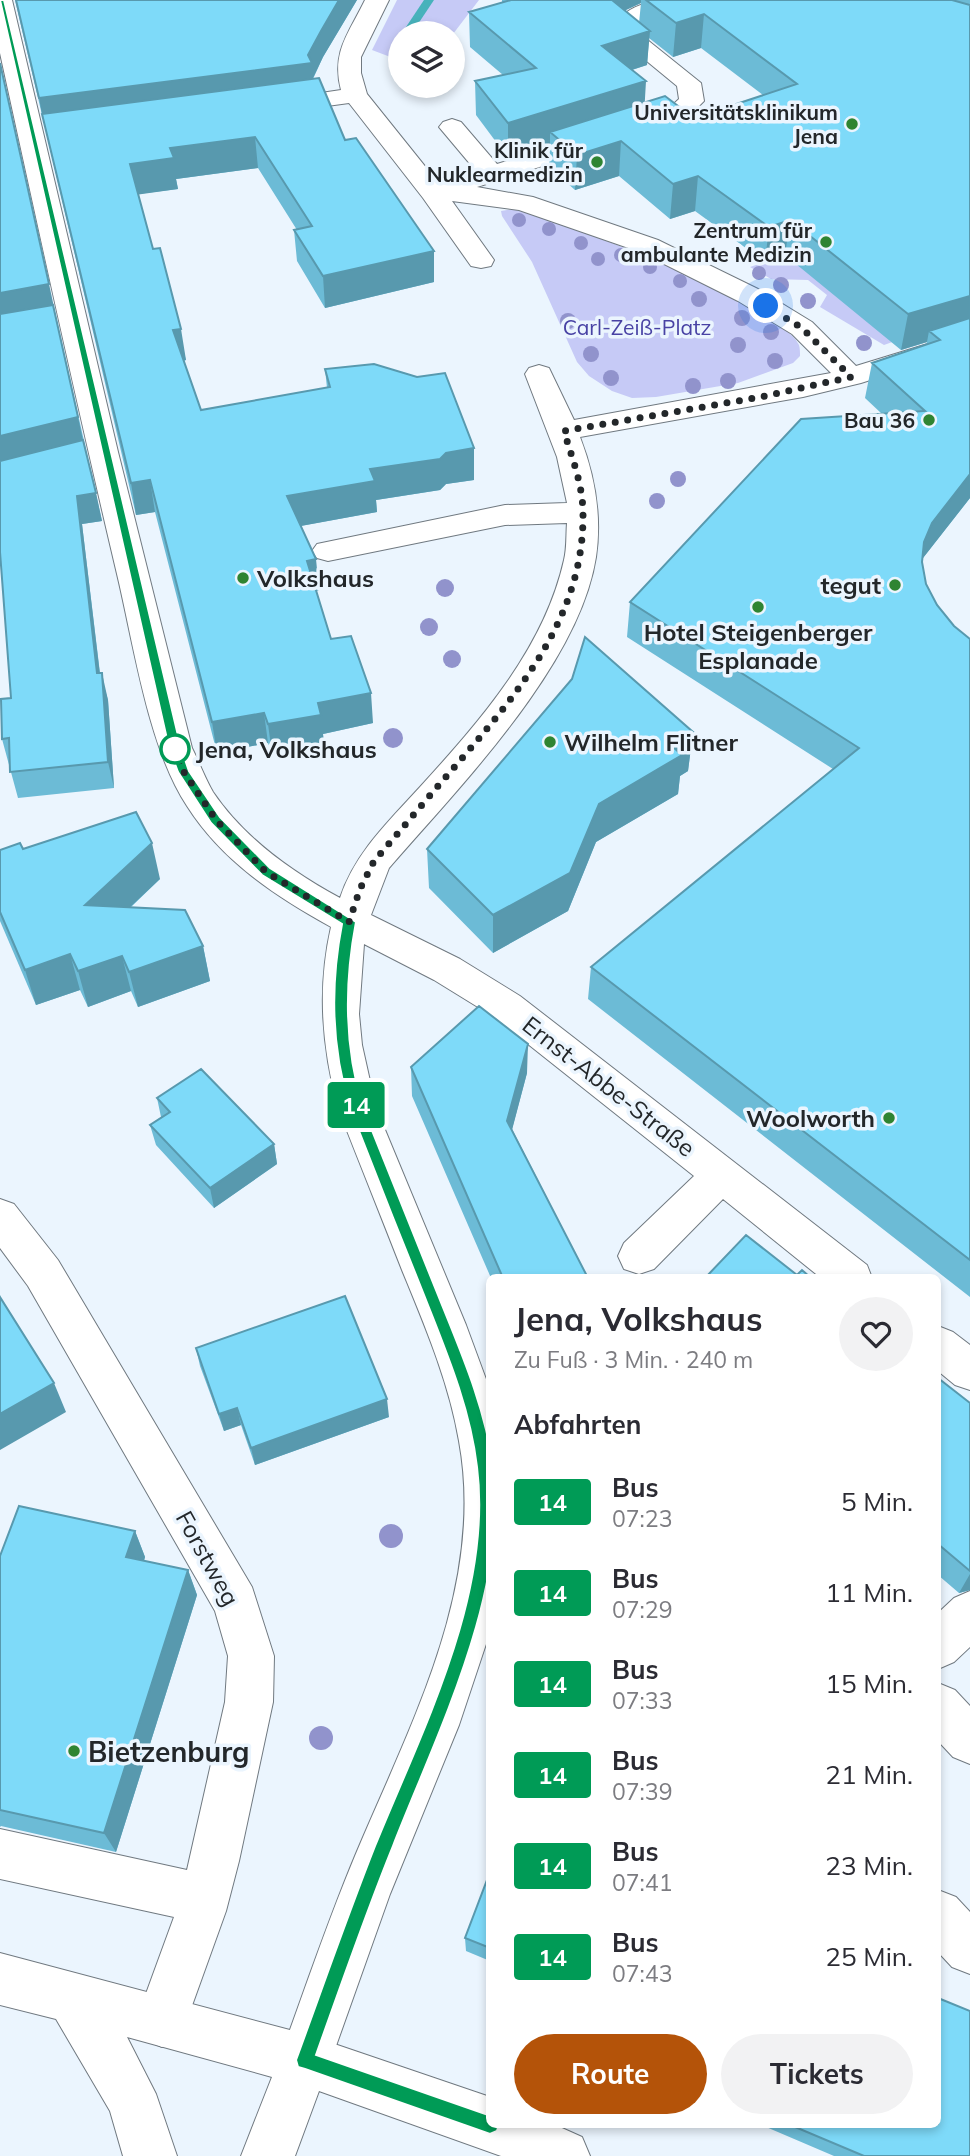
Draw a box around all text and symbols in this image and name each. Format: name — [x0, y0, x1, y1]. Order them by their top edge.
map controls — [388, 21, 465, 98]
button: layers — [388, 21, 465, 98]
place label: Universitätsklinikum Jena — [634, 99, 838, 149]
marker: Universitätsklinikum Jena — [844, 116, 860, 132]
place label: Klinik für Nuklearmedizin — [427, 137, 584, 187]
marker: Klinik für Nuklearmedizin — [589, 154, 605, 170]
place label: Zentrum für ambulante Medizin — [621, 217, 813, 267]
marker: Zentrum für ambulante Medizin — [818, 234, 834, 250]
your location — [748, 288, 783, 323]
park label: Carl-Zeiß-Platz — [563, 314, 711, 340]
place label: Bau 36 — [844, 407, 915, 433]
marker: Bau 36 — [921, 412, 937, 428]
place label: Volkshaus — [256, 563, 374, 593]
marker: Volkshaus — [235, 570, 251, 586]
place label: tegut — [821, 570, 881, 600]
marker: tegut — [887, 577, 903, 593]
marker: Hotel Steigenberger Esplanade — [750, 599, 766, 615]
place label: Hotel Steigenberger Esplanade — [644, 617, 873, 675]
place label: Wilhelm Flitner — [564, 727, 738, 757]
marker: Jena, Volkshaus — [160, 734, 190, 764]
place label: Jena, Volkshaus — [196, 734, 377, 764]
marker: Wilhelm Flitner — [542, 734, 558, 750]
street label: Ernst-Abbe-Straße — [517, 1009, 701, 1163]
line badge: 14 — [324, 1082, 388, 1128]
text: 14 — [342, 1090, 370, 1120]
place label: Woolworth — [746, 1103, 875, 1133]
marker: Woolworth — [881, 1110, 897, 1126]
button: heart — [839, 1297, 913, 1371]
text: Jena, Volkshaus — [514, 1298, 763, 1339]
text: Zu Fuß · 3 Min. · 240 m — [514, 1345, 753, 1374]
text: Abfahrten — [514, 1408, 641, 1441]
text: Bus — [612, 1471, 658, 1504]
text: 5 Min. — [841, 1485, 913, 1518]
text: 14 — [538, 1487, 567, 1517]
text: 07:23 — [612, 1504, 672, 1533]
street label: Forstweg — [170, 1505, 246, 1611]
text: Bus — [612, 1562, 658, 1595]
text: 11 Min. — [825, 1576, 913, 1609]
text: 14 — [538, 1578, 567, 1608]
text: 07:29 — [612, 1595, 672, 1624]
text: Bus — [612, 1653, 658, 1686]
text: 15 Min. — [825, 1667, 913, 1700]
text: 14 — [538, 1669, 567, 1699]
text: 07:33 — [612, 1686, 672, 1715]
place label: Bietzenburg — [88, 1734, 250, 1769]
marker: Bietzenburg — [66, 1743, 82, 1759]
text: Bus — [612, 1744, 658, 1777]
text: 21 Min. — [825, 1758, 913, 1791]
text: 14 — [538, 1760, 567, 1790]
text: 07:39 — [612, 1777, 672, 1806]
text: Bus — [612, 1835, 658, 1868]
text: 23 Min. — [825, 1849, 913, 1882]
text: 14 — [538, 1851, 567, 1881]
text: 07:41 — [612, 1868, 672, 1897]
text: Bus — [612, 1926, 658, 1959]
text: 25 Min. — [825, 1940, 913, 1973]
text: 14 — [538, 1942, 567, 1972]
text: 07:43 — [612, 1959, 672, 1988]
button: Route — [514, 2034, 707, 2114]
button: Tickets — [721, 2034, 913, 2114]

